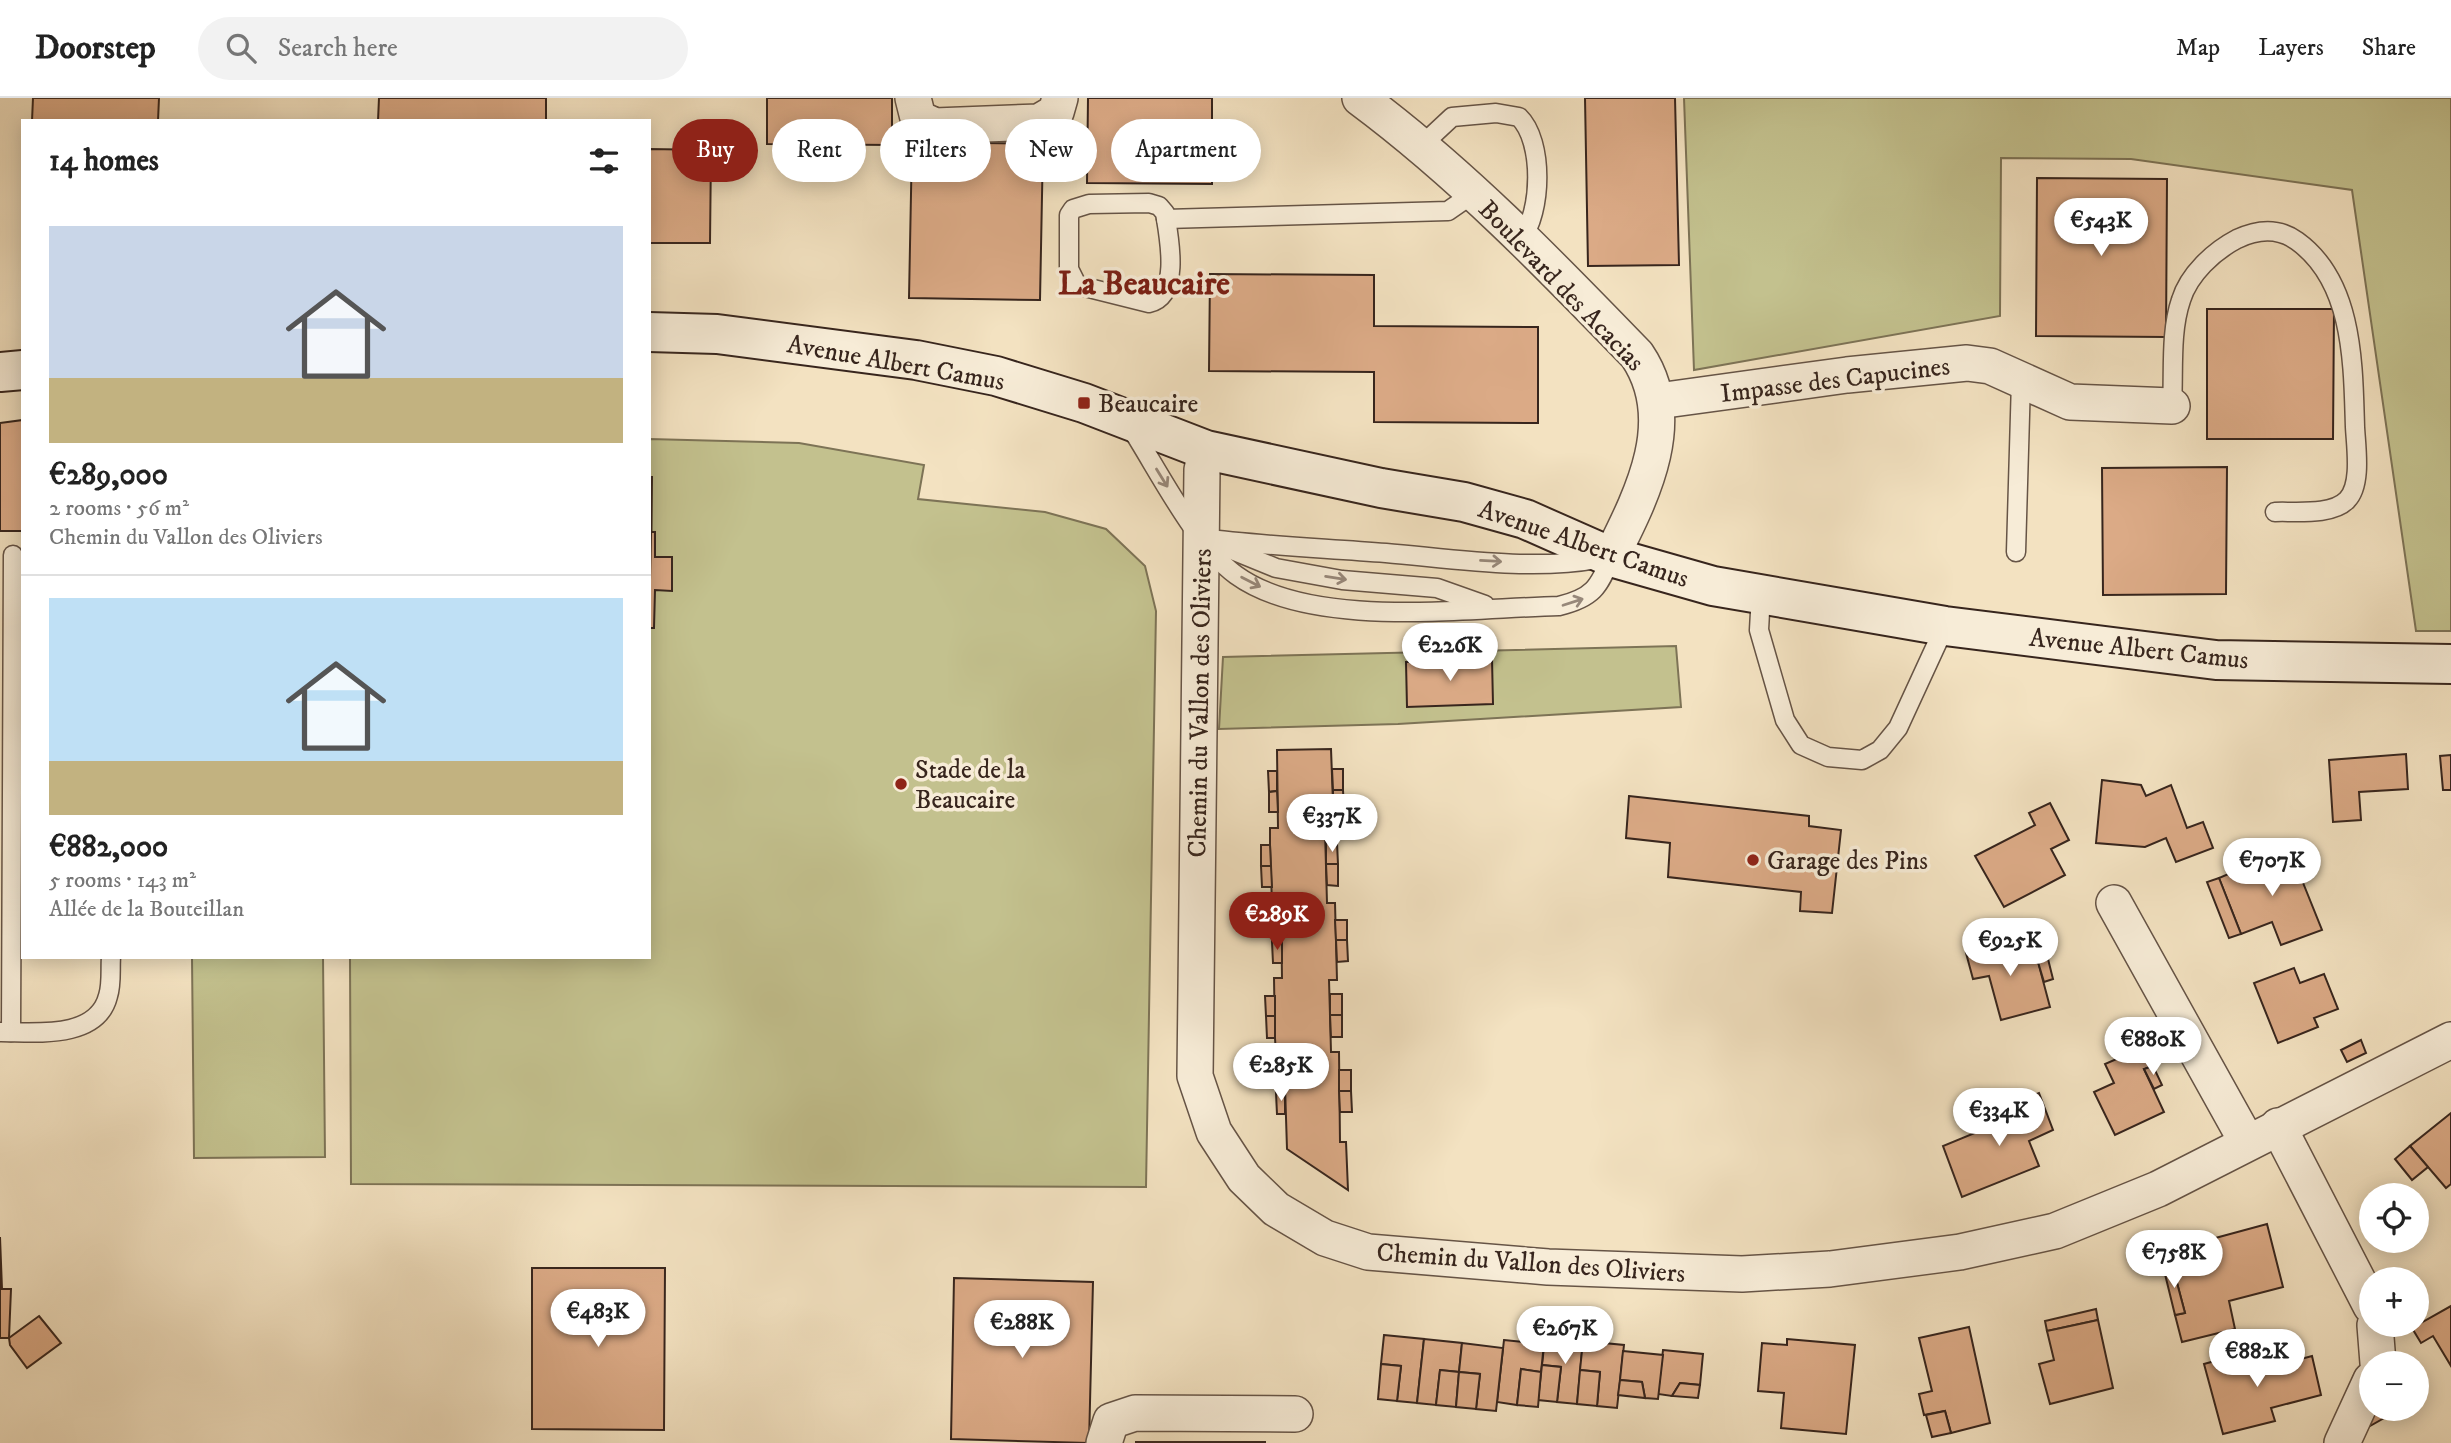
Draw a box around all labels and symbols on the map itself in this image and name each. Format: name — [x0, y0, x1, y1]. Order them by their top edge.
street label: Boulevard des Acacias — [1471, 194, 1651, 379]
pin: €543K — [2052, 198, 2150, 258]
district label: La Beaucaire — [1058, 264, 1230, 305]
street label: Avenue Albert Camus — [784, 328, 1007, 399]
street label: Impasse des Capucines — [1719, 350, 1952, 411]
place label: Beaucaire — [1098, 388, 1198, 421]
marker: Beaucaire — [1076, 395, 1092, 411]
one-way arrow — [1156, 468, 1170, 488]
street label: Avenue Albert Camus — [1474, 493, 1693, 596]
street label: Chemin du Vallon des Oliviers — [1181, 548, 1220, 858]
one-way arrow — [1480, 554, 1503, 567]
one-way arrow — [1324, 572, 1347, 585]
one-way arrow — [1240, 576, 1261, 590]
one-way arrow — [1562, 594, 1584, 607]
street label: Avenue Albert Camus — [2028, 622, 2250, 677]
pin: €226K — [1401, 624, 1499, 683]
place label: Stade de la Beaucaire — [915, 754, 1026, 817]
marker: Stade de la Beaucaire — [893, 776, 909, 792]
pin: €337K — [1283, 794, 1381, 854]
pin: €707K — [2223, 838, 2321, 898]
place label: Garage des Pins — [1767, 845, 1928, 878]
marker: Garage des Pins — [1745, 852, 1761, 868]
pin: €289K — [1228, 892, 1326, 952]
pin: €925K — [1961, 918, 2059, 978]
pin: €880K — [2104, 1018, 2202, 1077]
pin: €285K — [1232, 1044, 1330, 1103]
pin: €334K — [1950, 1088, 2048, 1148]
pin: €758K — [2125, 1230, 2223, 1290]
street label: Chemin du Vallon des Oliviers — [1375, 1236, 1686, 1291]
pin: €483K — [549, 1290, 647, 1349]
pin: €288K — [973, 1300, 1071, 1360]
pin: €267K — [1516, 1306, 1614, 1366]
pin: €882K — [2208, 1330, 2306, 1389]

